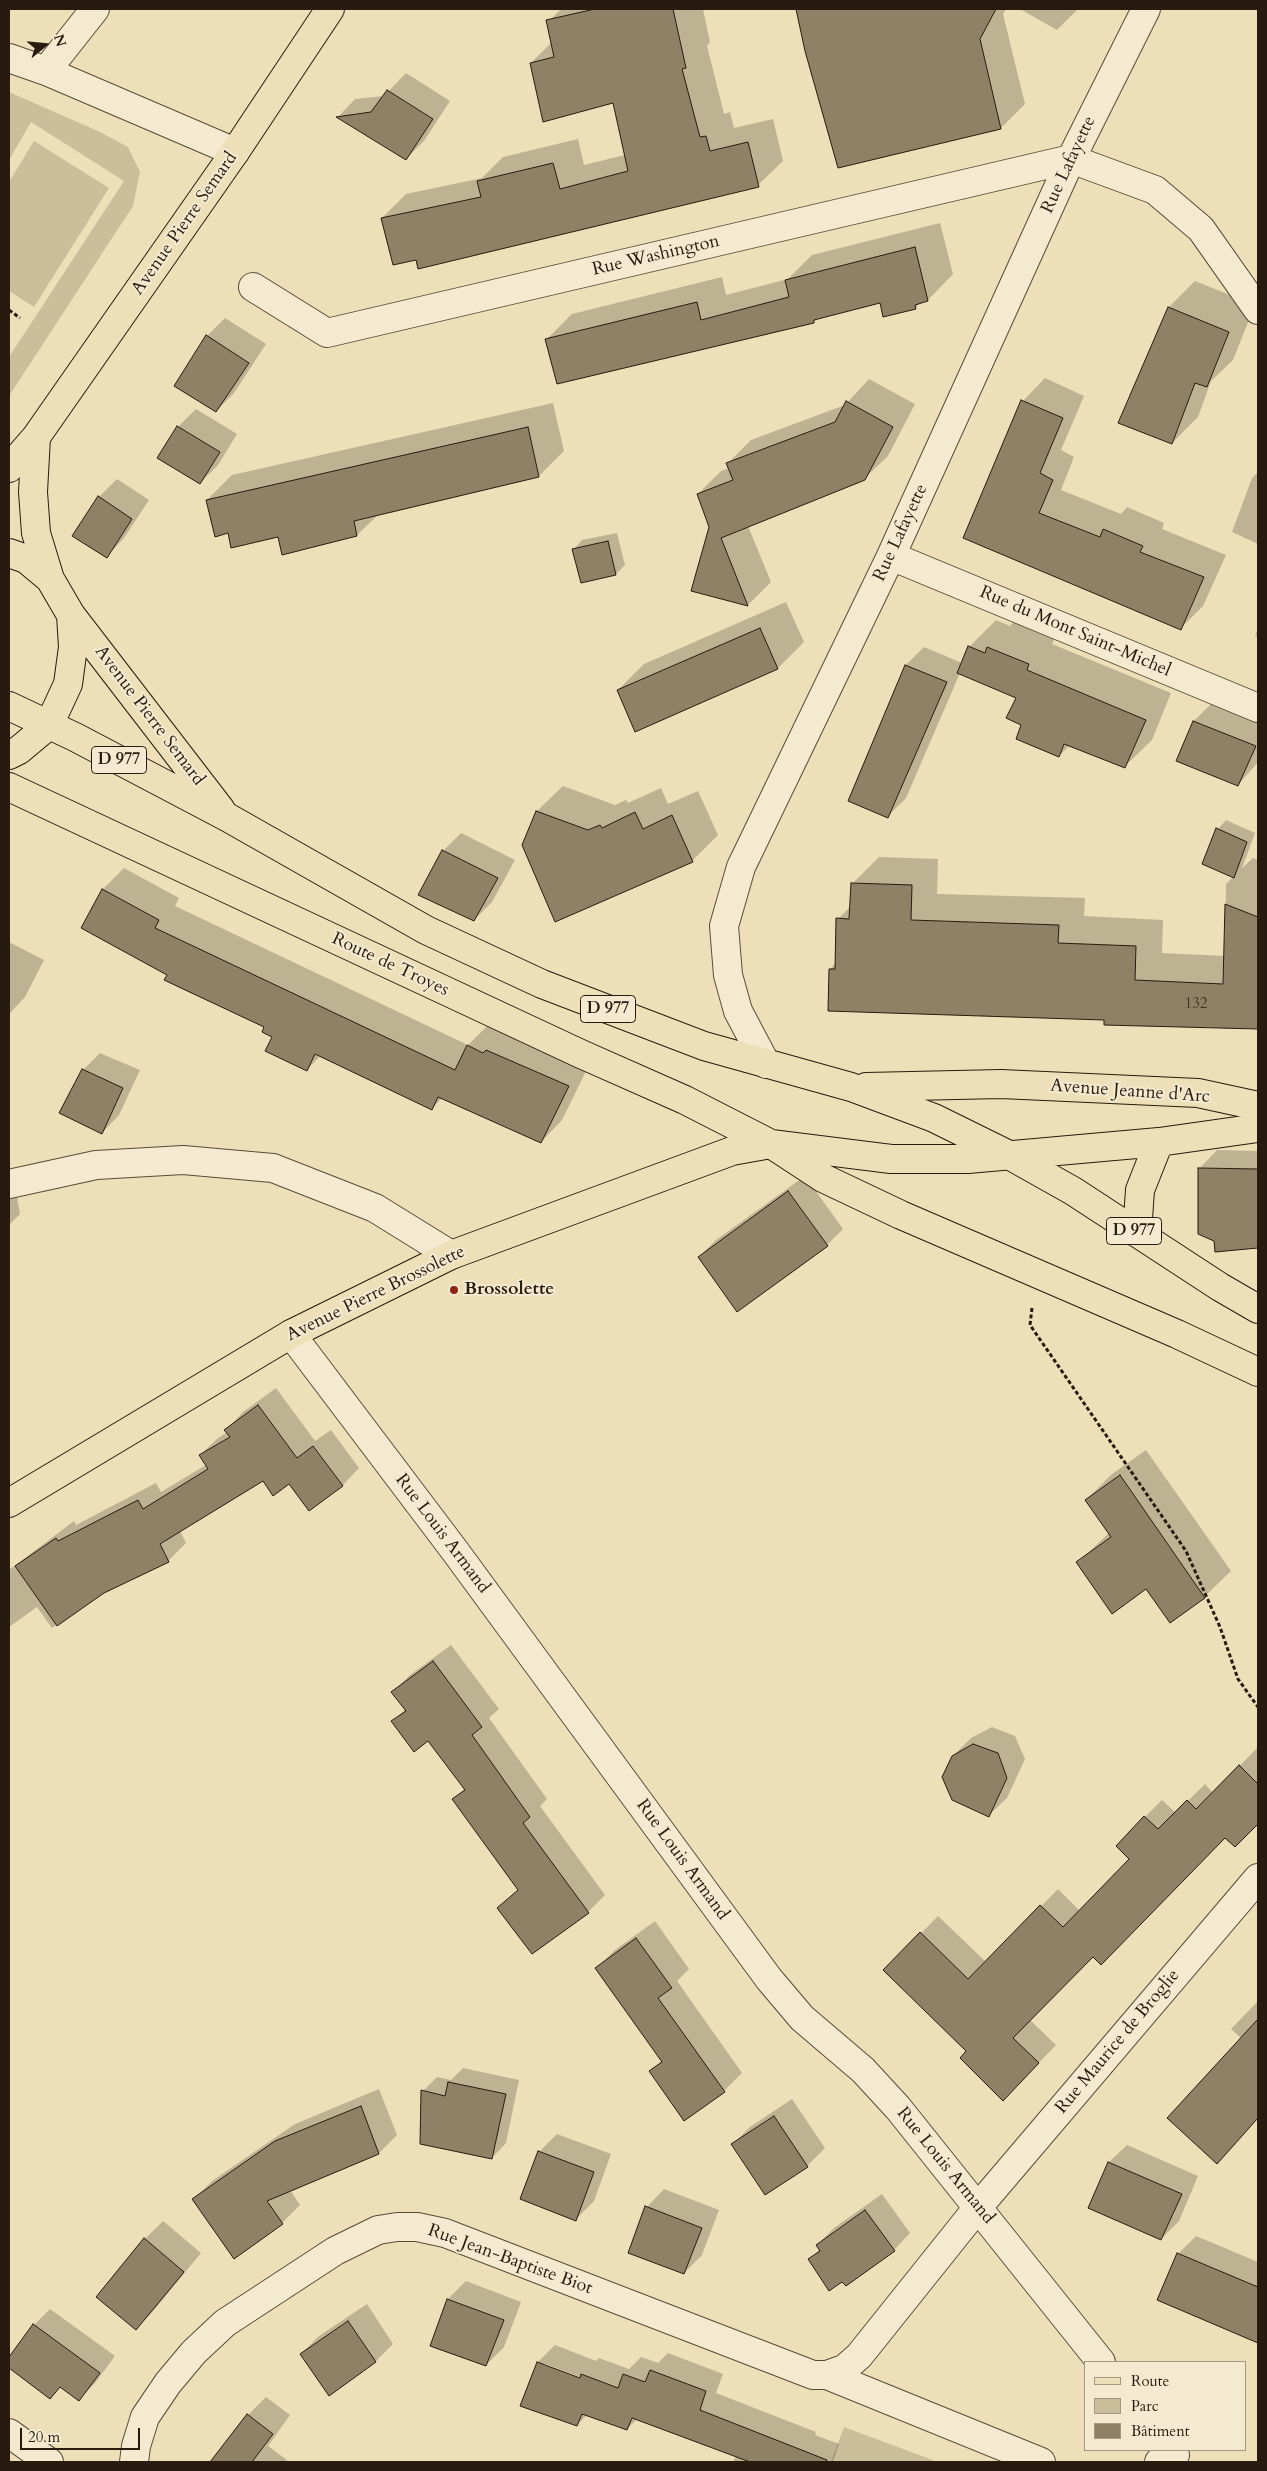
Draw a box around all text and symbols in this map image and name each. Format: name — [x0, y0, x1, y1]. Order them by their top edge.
north arrow — [20, 20, 70, 70]
text: N — [49, 32, 71, 49]
street label: Rue Lafayette — [1037, 113, 1101, 217]
street label: Avenue Pierre Semard — [128, 148, 242, 300]
street label: Rue Washington — [590, 231, 722, 281]
street label: Rue Lafayette — [869, 481, 933, 585]
street label: Rue du Mont Saint-Michel — [976, 582, 1174, 682]
street label: Avenue Pierre Semard — [89, 642, 209, 790]
road number: D 977 — [92, 746, 146, 774]
street label: Route de Troyes — [328, 928, 452, 1002]
road number: D 977 — [580, 996, 636, 1022]
house number: 132 — [1184, 996, 1208, 1014]
street label: Avenue Jeanne d'Arc — [1049, 1076, 1211, 1108]
road number: D 977 — [1106, 1218, 1162, 1244]
street label: Avenue Pierre Brossolette — [283, 1241, 469, 1347]
place label: Brossolette — [464, 1279, 554, 1301]
marker: Brossolette — [448, 1284, 460, 1296]
street label: Rue Louis Armand — [390, 1470, 494, 1598]
street label: Rue Louis Armand — [631, 1795, 733, 1925]
street label: Rue Maurice de Broglie — [1051, 1965, 1185, 2119]
street label: Rue Louis Armand — [891, 2103, 999, 2229]
street label: Rue Jean-Baptiste Biot — [425, 2220, 595, 2300]
legend — [1084, 2361, 1247, 2451]
text: Route — [1131, 2371, 1169, 2391]
text: Parc — [1131, 2396, 1159, 2416]
scale bar — [22, 2418, 142, 2450]
text: Bâtiment — [1131, 2421, 1189, 2441]
text: 20 m — [28, 2427, 60, 2447]

